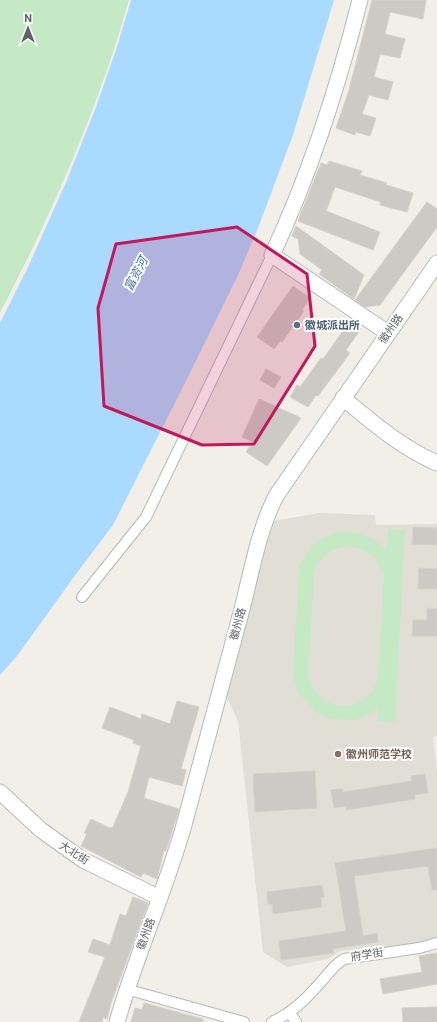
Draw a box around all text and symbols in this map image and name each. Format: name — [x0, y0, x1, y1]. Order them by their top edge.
north arrow — [8, 8, 48, 48]
text: N — [24, 12, 32, 25]
water label: 富资河 — [121, 253, 152, 293]
street label: 徽州路 — [376, 312, 406, 346]
place label: 徽城派出所 — [304, 319, 360, 332]
marker: 徽城派出所 — [292, 320, 302, 330]
street label: 徽州路 — [227, 606, 249, 642]
place label: 徽州师范学校 — [345, 748, 412, 761]
marker: 徽州师范学校 — [333, 749, 343, 759]
street label: 大北街 — [57, 839, 91, 867]
street label: 徽州路 — [134, 916, 158, 952]
street label: 府学街 — [350, 946, 384, 964]

